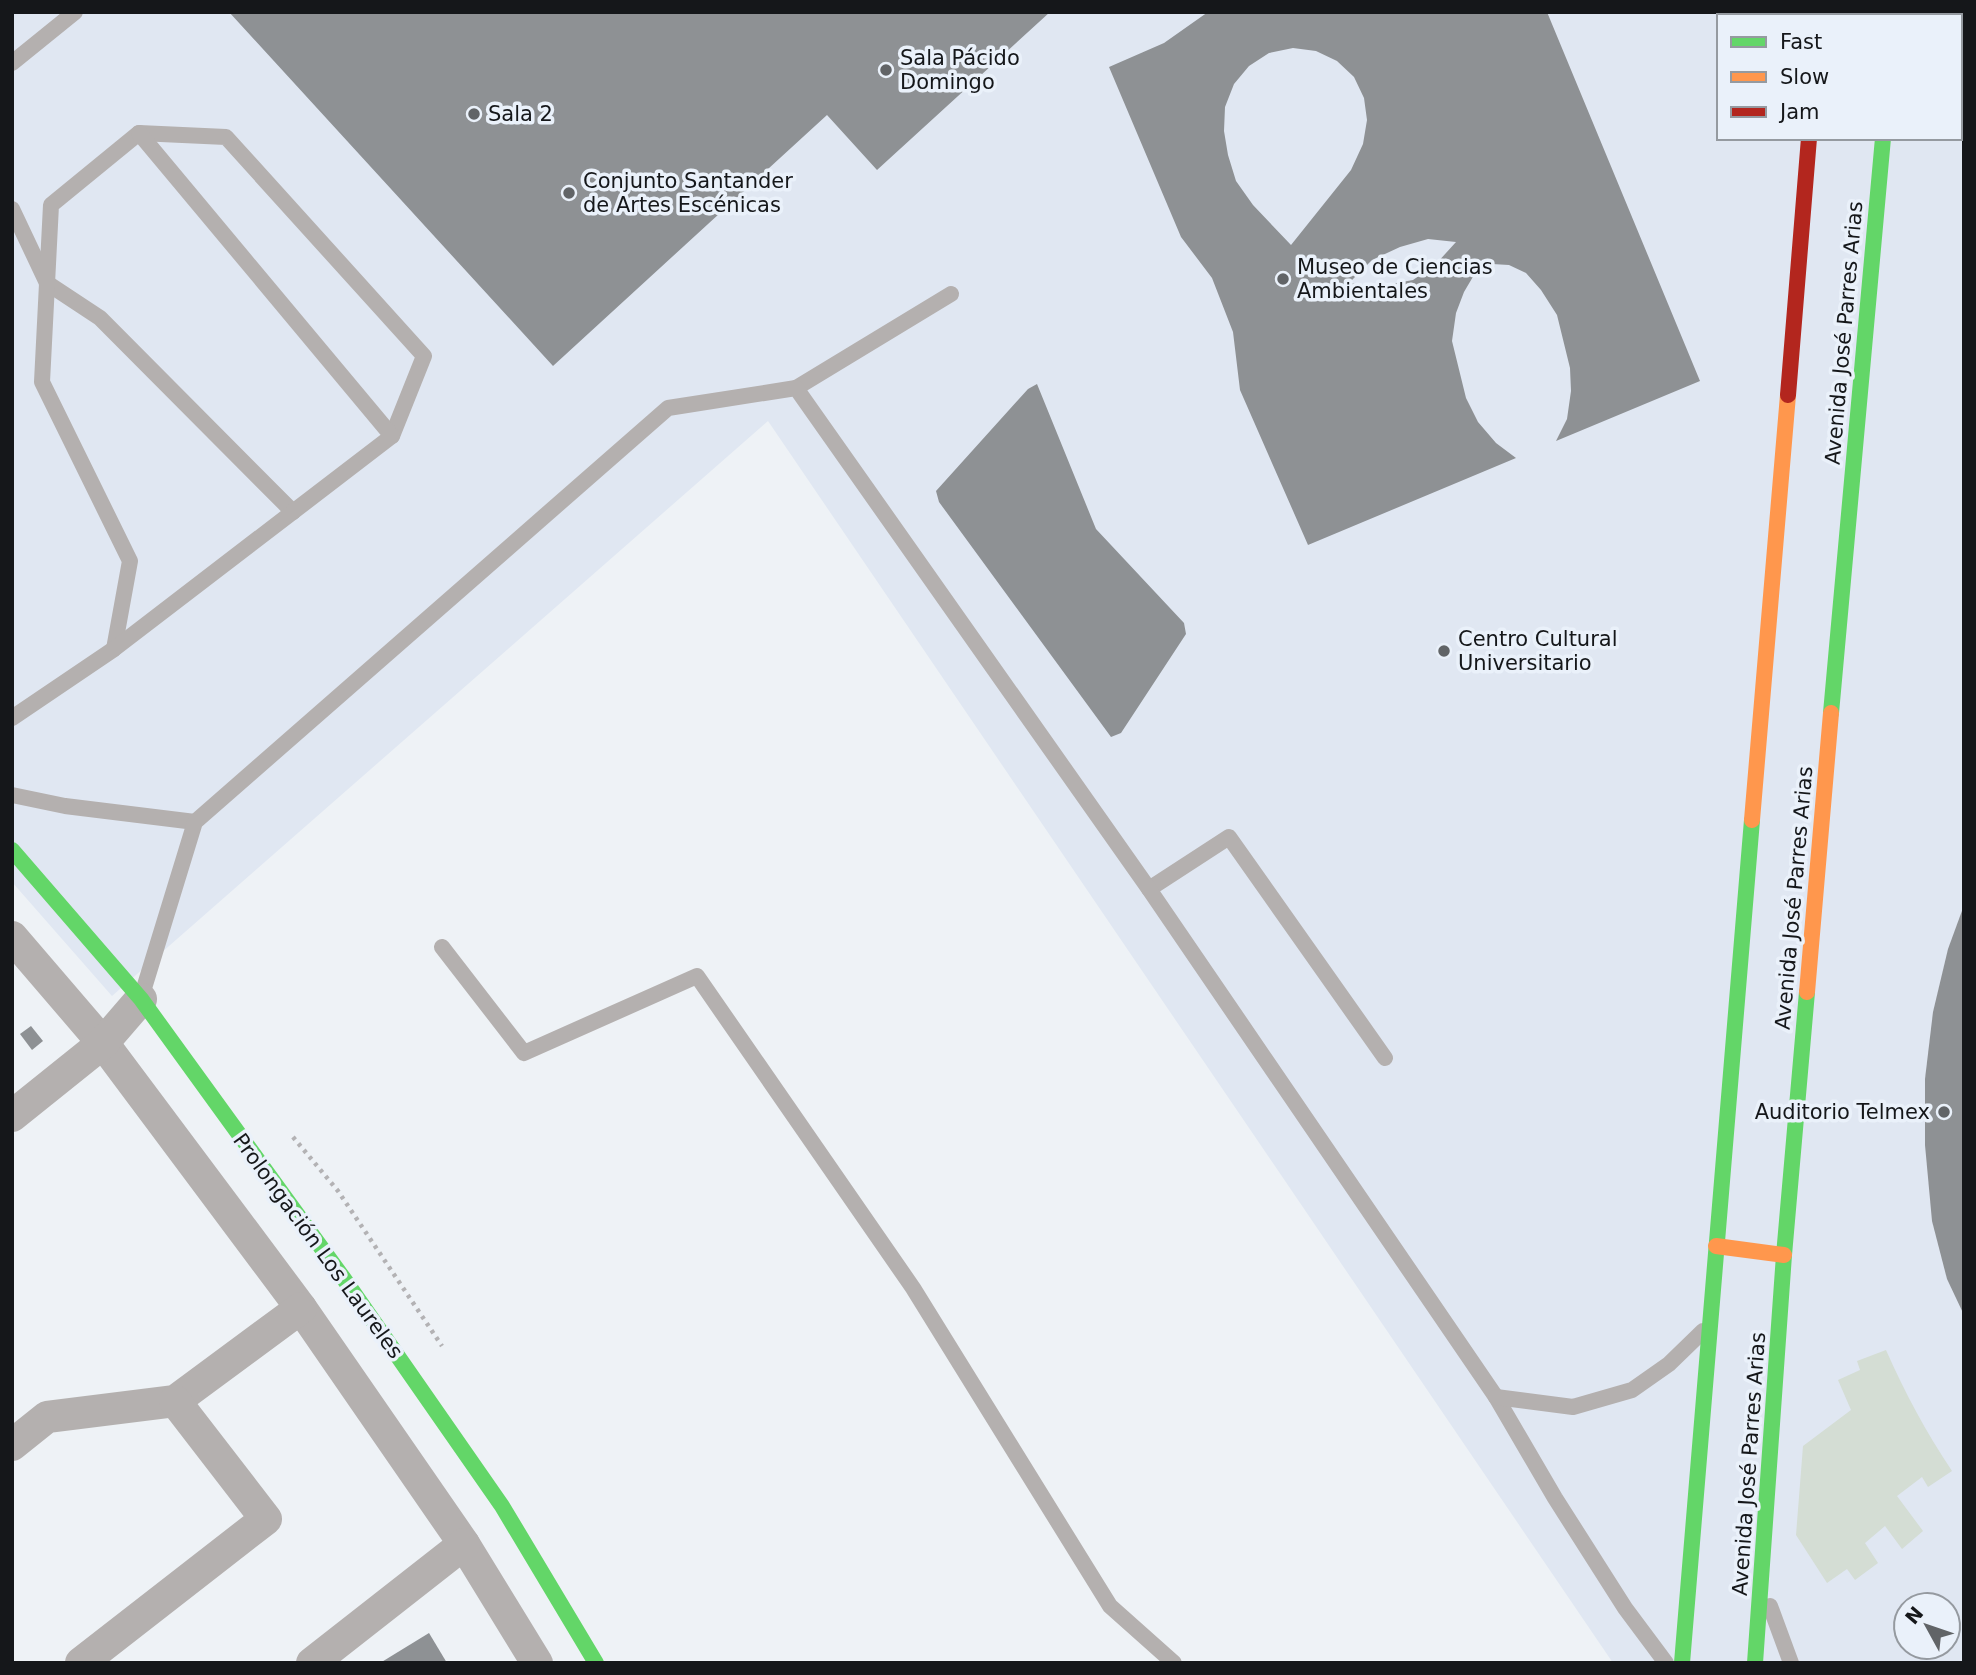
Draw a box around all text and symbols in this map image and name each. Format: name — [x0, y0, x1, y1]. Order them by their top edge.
legend — [1717, 14, 1962, 140]
text: Fast — [1780, 30, 1822, 54]
place label: Sala Pácido Domingo — [900, 46, 1020, 94]
marker: Sala Pácido Domingo — [878, 62, 894, 78]
text: Slow — [1780, 65, 1829, 89]
text: Jam — [1778, 100, 1820, 124]
place label: Sala 2 — [488, 102, 553, 126]
marker: Sala 2 — [466, 106, 482, 122]
place label: Conjunto Santander de Artes Escénicas — [583, 169, 793, 217]
marker: Conjunto Santander de Artes Escénicas — [561, 185, 577, 201]
street label: Avenida José Parres Arias — [1821, 200, 1867, 466]
place label: Museo de Ciencias Ambientales — [1297, 255, 1493, 303]
marker: Museo de Ciencias Ambientales — [1275, 271, 1291, 287]
place label: Centro Cultural Universitario — [1458, 627, 1618, 675]
marker: Centro Cultural Universitario — [1436, 643, 1452, 659]
street label: Avenida José Parres Arias — [1771, 765, 1817, 1031]
place label: Auditorio Telmex — [1755, 1100, 1930, 1124]
marker: Auditorio Telmex — [1936, 1104, 1952, 1120]
street label: Prolongación Los Laureles — [228, 1129, 408, 1363]
street label: Avenida José Parres Arias — [1728, 1331, 1770, 1597]
north arrow — [1892, 1591, 1962, 1661]
text: N — [1900, 1602, 1928, 1628]

